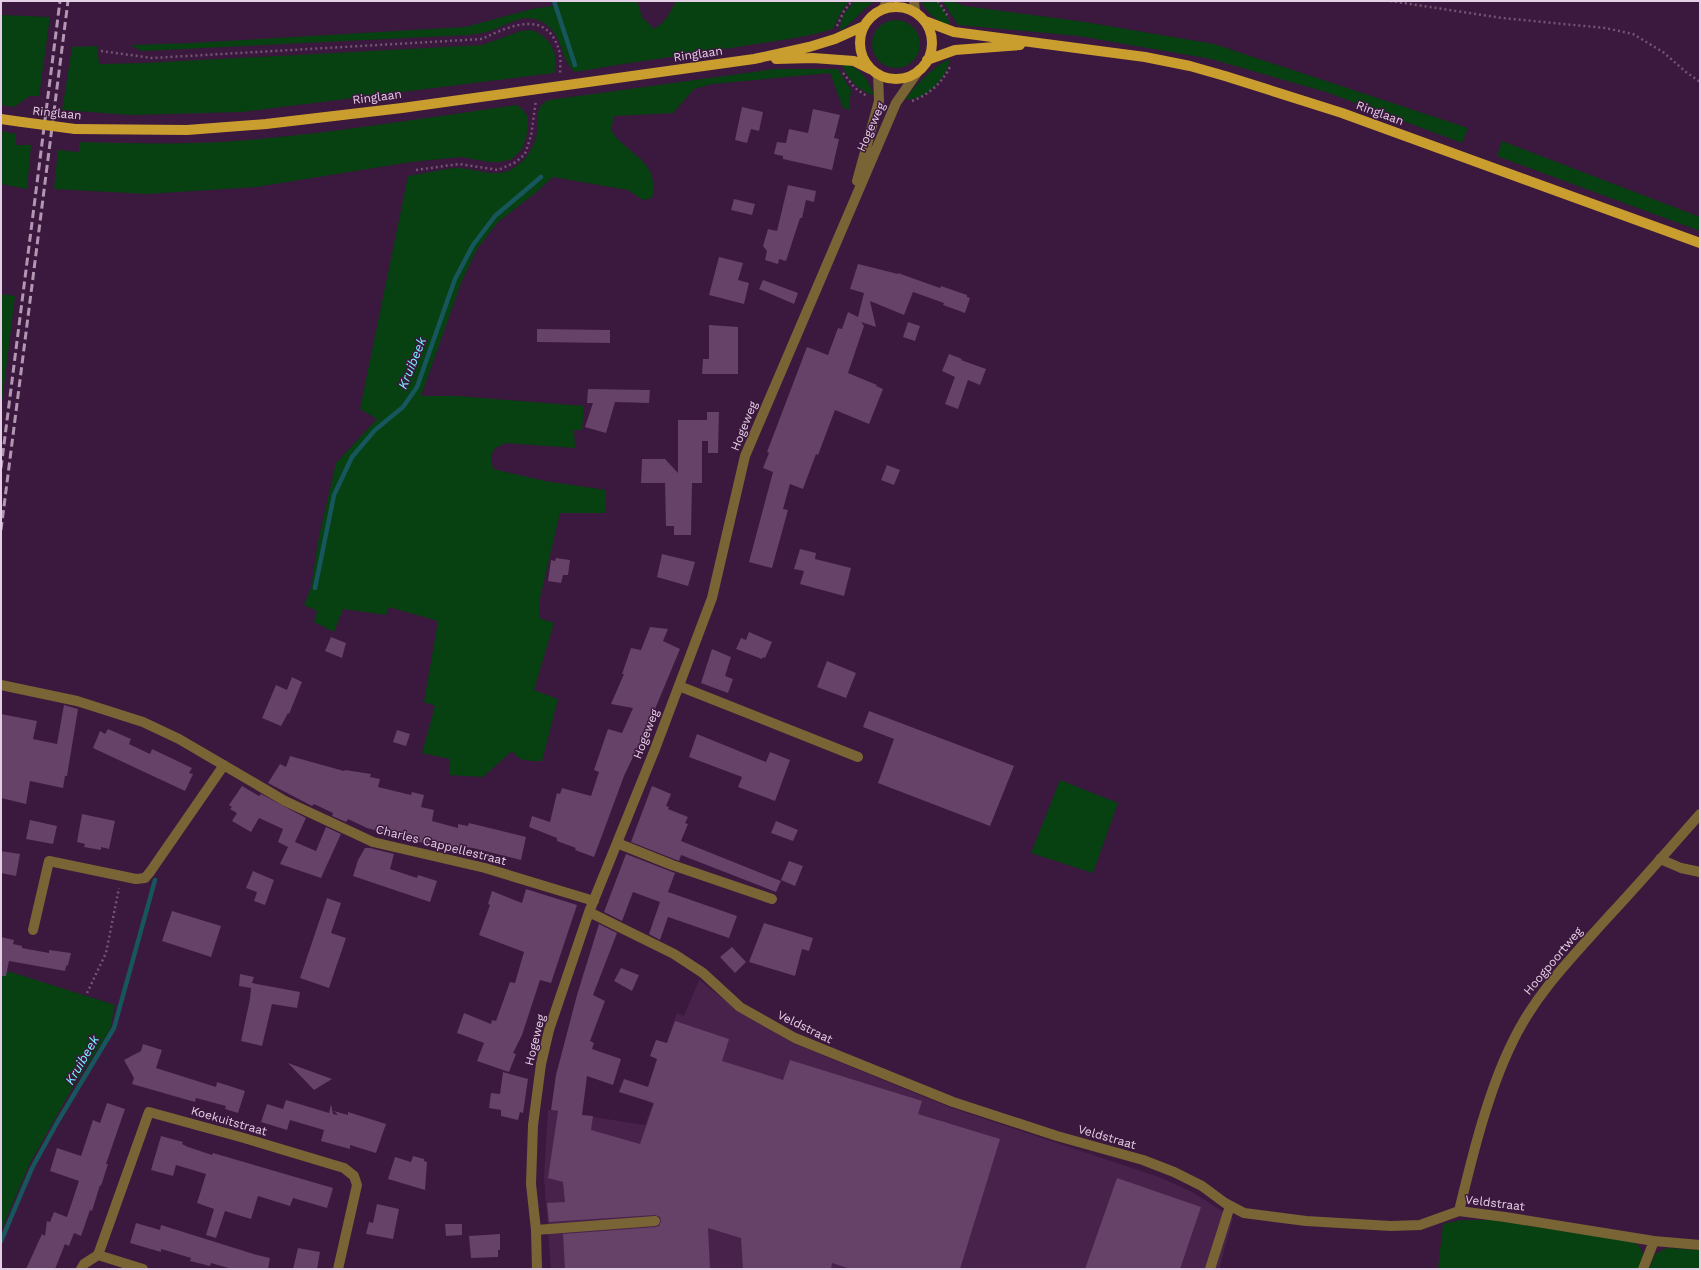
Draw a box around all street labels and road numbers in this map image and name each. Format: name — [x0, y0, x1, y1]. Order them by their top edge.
street label: Ringlaan — [672, 44, 724, 64]
street label: Ringlaan — [352, 87, 402, 107]
street label: Ringlaan — [1354, 98, 1406, 128]
street label: Hogeweg — [854, 100, 888, 154]
street label: Ringlaan — [32, 103, 82, 123]
street label: Hogeweg — [728, 399, 761, 453]
street label: Hogeweg — [630, 707, 662, 761]
street label: Charles Cappellestraat — [374, 822, 508, 868]
street label: Hoogpoortweg — [1521, 924, 1586, 998]
street label: Veldstraat — [775, 1008, 835, 1046]
street label: Hogeweg — [522, 1012, 548, 1067]
street label: Koekuitstraat — [189, 1103, 269, 1139]
street label: Veldstraat — [1076, 1122, 1138, 1152]
street label: Veldstraat — [1464, 1192, 1526, 1214]

